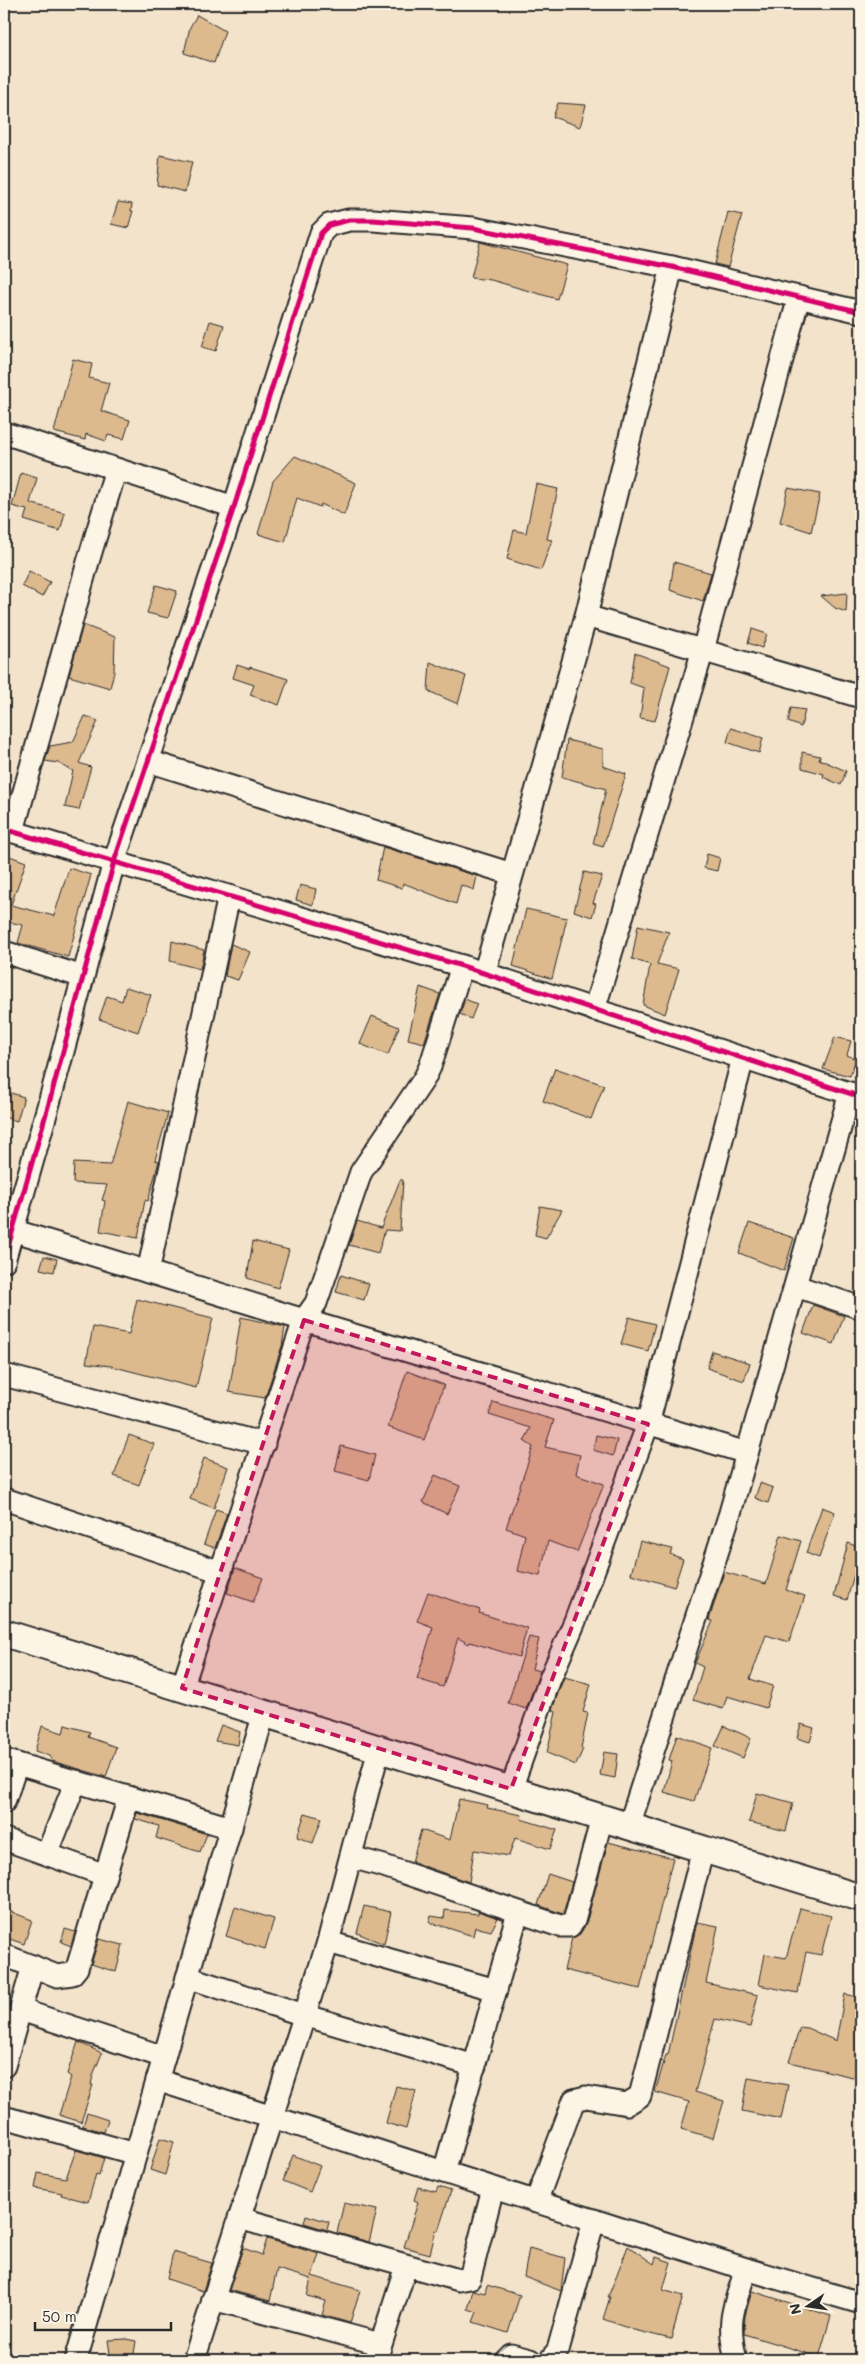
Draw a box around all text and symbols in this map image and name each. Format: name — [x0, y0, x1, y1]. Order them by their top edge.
north arrow — [782, 2282, 832, 2332]
scale bar — [35, 2299, 171, 2331]
text: N — [784, 2302, 805, 2316]
text: 50 m — [42, 2306, 77, 2326]

